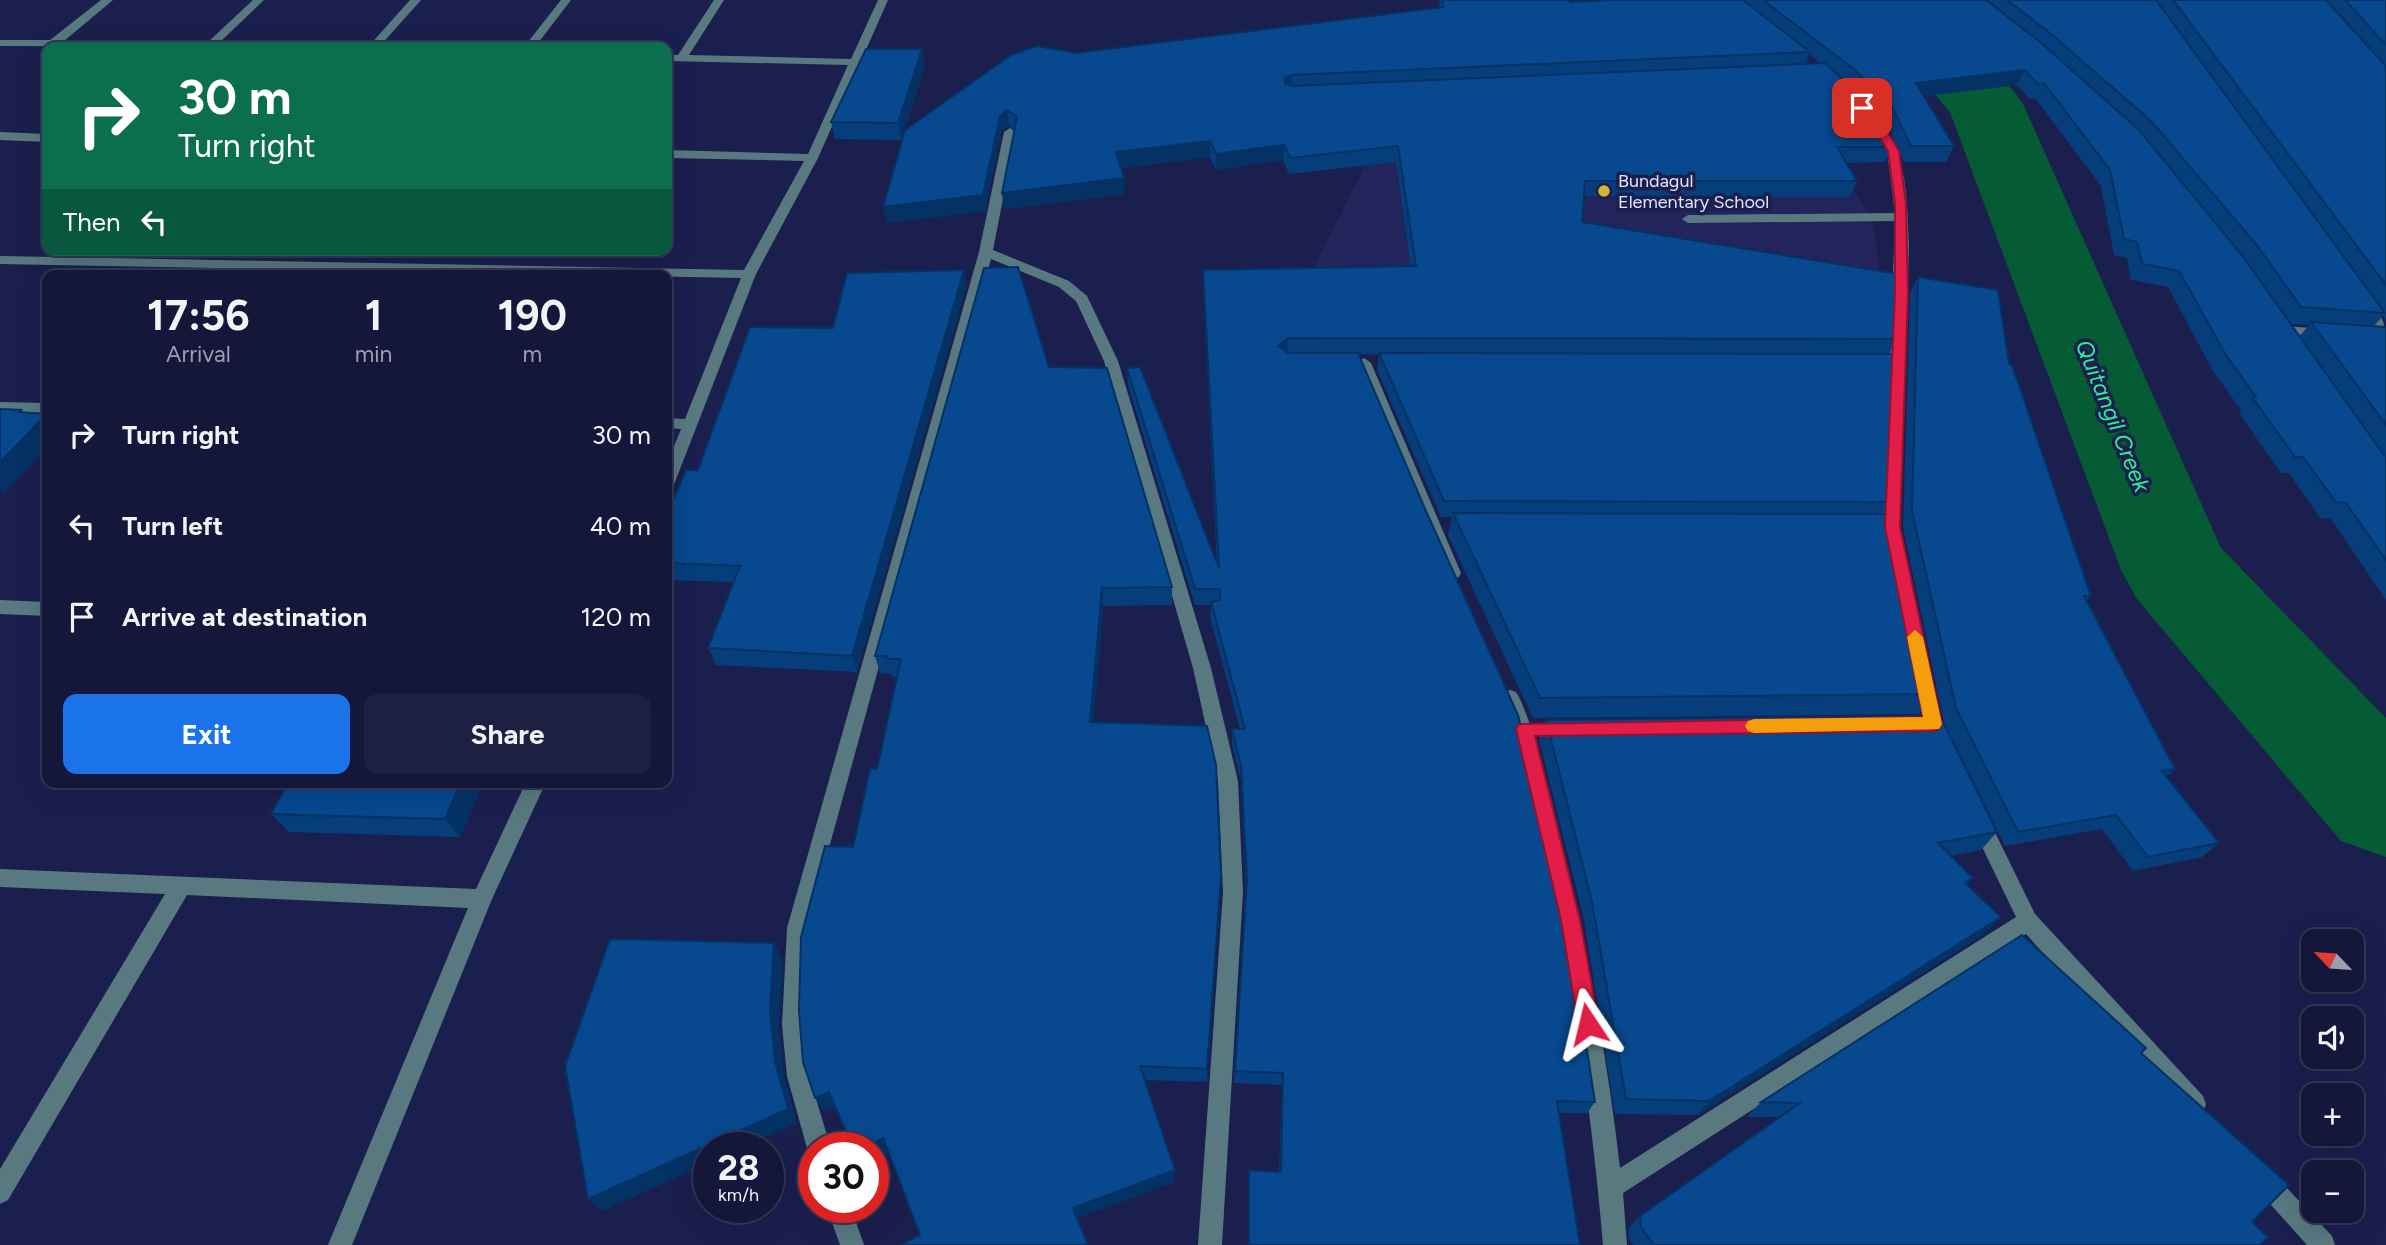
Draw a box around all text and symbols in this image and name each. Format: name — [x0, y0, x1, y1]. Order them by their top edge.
text: 30 m — [178, 67, 291, 126]
icon: right — [63, 70, 154, 161]
pin — [1832, 78, 1892, 138]
icon: arrive — [1843, 89, 1881, 127]
text: Turn right — [178, 127, 316, 165]
place label: Bundagul Elementary School — [1618, 170, 1769, 213]
marker: Bundagul Elementary School — [1596, 183, 1612, 199]
icon: left — [135, 203, 173, 241]
text: Then — [63, 206, 121, 238]
text: 17:56 — [147, 290, 250, 341]
text: 1 — [365, 290, 382, 341]
text: 190 — [498, 290, 567, 341]
water label: Quitangil Creek — [2070, 336, 2157, 497]
text: Arrival — [166, 340, 231, 368]
text: min — [355, 340, 392, 368]
text: m — [522, 340, 542, 368]
icon: right — [63, 416, 101, 454]
text: Turn right — [122, 419, 239, 451]
text: 30 m — [592, 419, 651, 451]
icon: left — [63, 507, 101, 545]
text: Turn left — [122, 510, 223, 542]
text: 40 m — [590, 510, 651, 542]
icon: arrive — [63, 598, 101, 636]
text: Arrive at destination — [122, 601, 367, 633]
text: 120 m — [581, 601, 651, 633]
button: Exit — [63, 694, 350, 774]
button: Share — [364, 694, 651, 774]
north arrow — [2301, 929, 2364, 992]
map controls — [2301, 929, 2364, 1223]
position arrow — [1551, 987, 1625, 1061]
button: sound — [2301, 1006, 2364, 1069]
button: + — [2301, 1083, 2364, 1146]
speed limit sign: 30 — [798, 1132, 889, 1223]
text: 28 — [718, 1147, 759, 1189]
button: − — [2301, 1160, 2364, 1223]
text: km/h — [718, 1184, 759, 1206]

